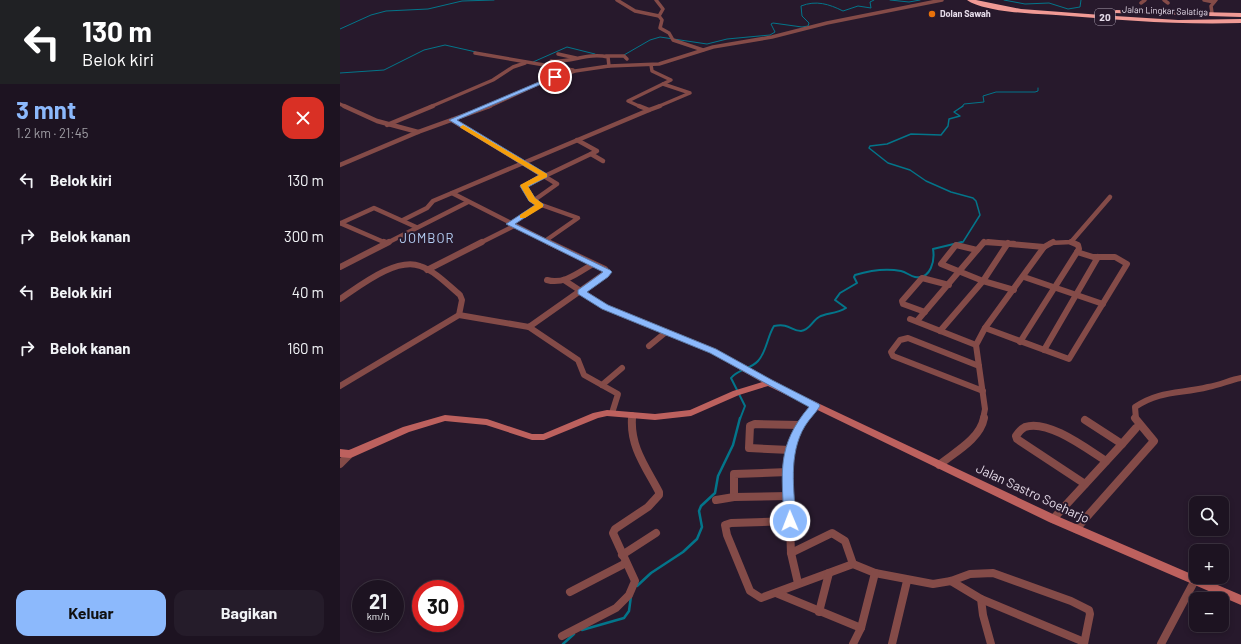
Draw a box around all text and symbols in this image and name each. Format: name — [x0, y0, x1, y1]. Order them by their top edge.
street label: Jalan Lingkar Salatiga — [1122, 4, 1208, 17]
place label: Dolan Sawah — [940, 8, 991, 19]
marker: Dolan Sawah — [927, 9, 937, 19]
road number: 20 — [1095, 9, 1115, 25]
text: 130 m — [82, 14, 152, 48]
icon: left — [16, 16, 68, 68]
text: Belok kiri — [82, 48, 154, 70]
pin — [538, 60, 572, 94]
icon: arrive — [544, 66, 566, 88]
text: 3 mnt — [16, 95, 76, 124]
button: close — [282, 97, 324, 139]
text: 1.2 km · 21:45 — [16, 125, 89, 141]
icon: left — [16, 169, 38, 191]
text: Belok kiri — [50, 171, 112, 189]
text: 130 m — [287, 171, 324, 189]
icon: right — [16, 225, 38, 247]
text: Belok kanan — [50, 227, 130, 245]
text: 300 m — [284, 227, 324, 245]
district label: JOMBOR — [400, 230, 454, 246]
icon: left — [16, 281, 38, 303]
text: Belok kiri — [50, 283, 112, 301]
text: 40 m — [292, 283, 324, 301]
icon: right — [16, 337, 38, 359]
text: Belok kanan — [50, 339, 130, 357]
text: 160 m — [287, 339, 324, 357]
street label: Jalan Sastro Soeharjo — [974, 460, 1092, 526]
map controls — [1189, 496, 1229, 632]
button: search — [1189, 496, 1229, 536]
position arrow — [769, 500, 811, 542]
button: + — [1189, 544, 1229, 584]
speed limit sign: 30 — [412, 580, 464, 632]
text: 21 — [369, 589, 387, 613]
button: Keluar — [16, 590, 166, 636]
button: Bagikan — [174, 590, 324, 636]
button: − — [1189, 592, 1229, 632]
text: km/h — [367, 610, 389, 622]

